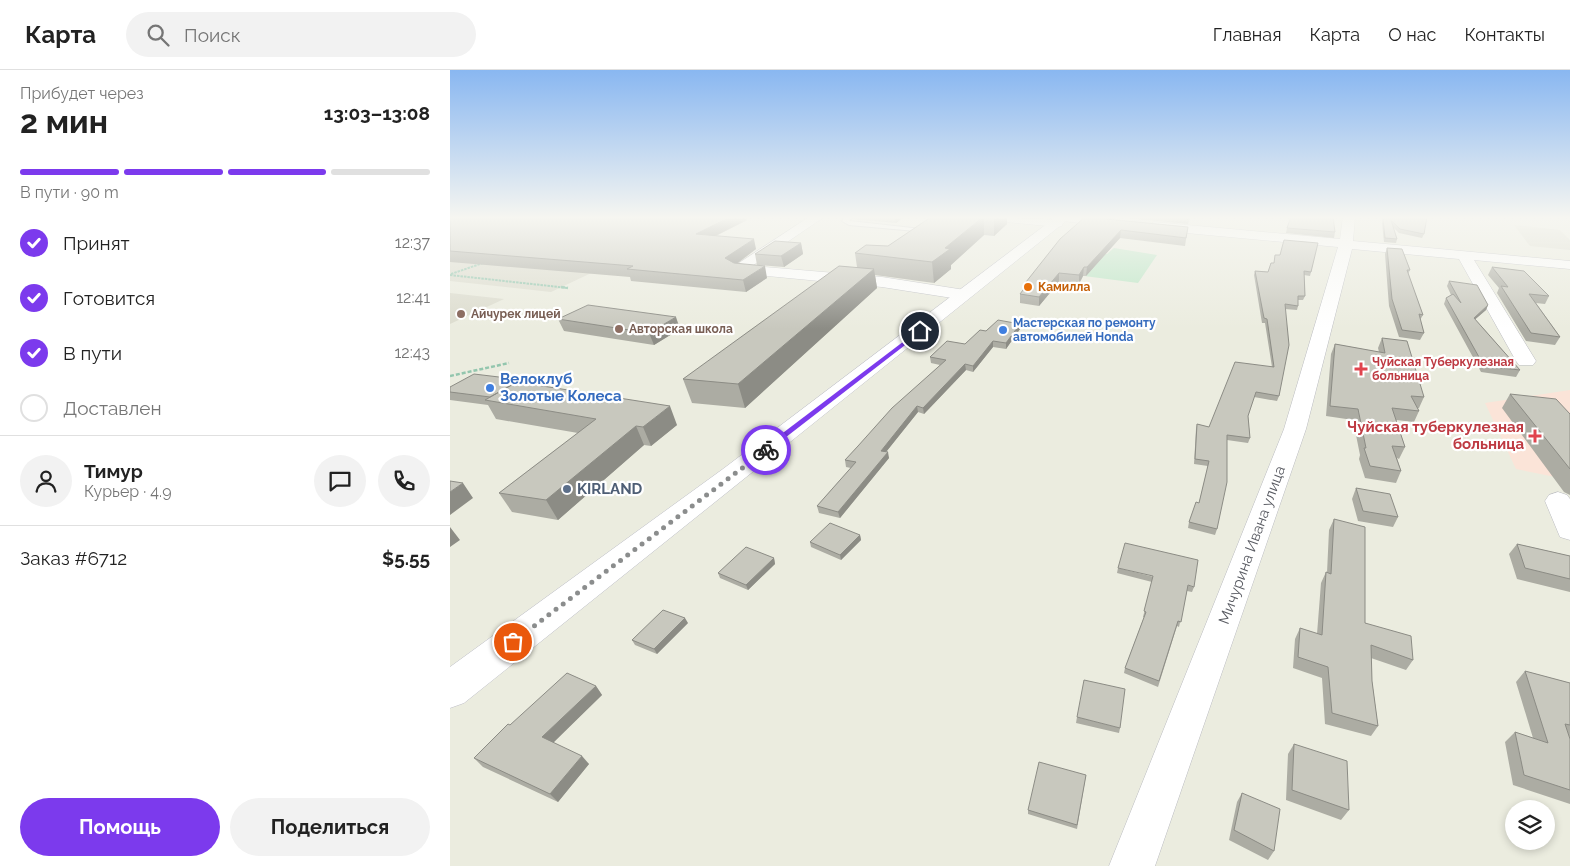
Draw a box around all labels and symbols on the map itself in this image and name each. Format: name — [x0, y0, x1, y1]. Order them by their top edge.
place label: Камилла — [1038, 280, 1090, 294]
marker: Камилла — [1022, 281, 1034, 293]
place label: Айчурек лицей — [471, 307, 561, 321]
marker: Айчурек лицей — [455, 308, 467, 320]
pin — [899, 310, 941, 352]
place label: Мастерская по ремонту автомобилей Honda — [1013, 316, 1156, 344]
place label: Авторская школа — [629, 322, 733, 336]
marker: Авторская школа — [613, 323, 625, 335]
marker: Мастерская по ремонту автомобилей Honda — [997, 324, 1009, 336]
place label: Чуйская Туберкулезная больница — [1372, 355, 1514, 383]
marker: Чуйская Туберкулезная больница — [1354, 362, 1368, 376]
place label: Велоклуб Золотые Колеса — [500, 370, 622, 405]
marker: Велоклуб Золотые Колеса — [484, 382, 496, 394]
place label: Чуйская туберкулезная больница — [1347, 418, 1524, 453]
courier — [741, 425, 791, 475]
marker: Чуйская туберкулезная больница — [1528, 429, 1542, 443]
street label: Мичурина Ивана улица — [1215, 463, 1289, 627]
place label: KIRLAND — [577, 480, 643, 498]
marker: KIRLAND — [561, 483, 573, 495]
pin — [492, 621, 534, 663]

